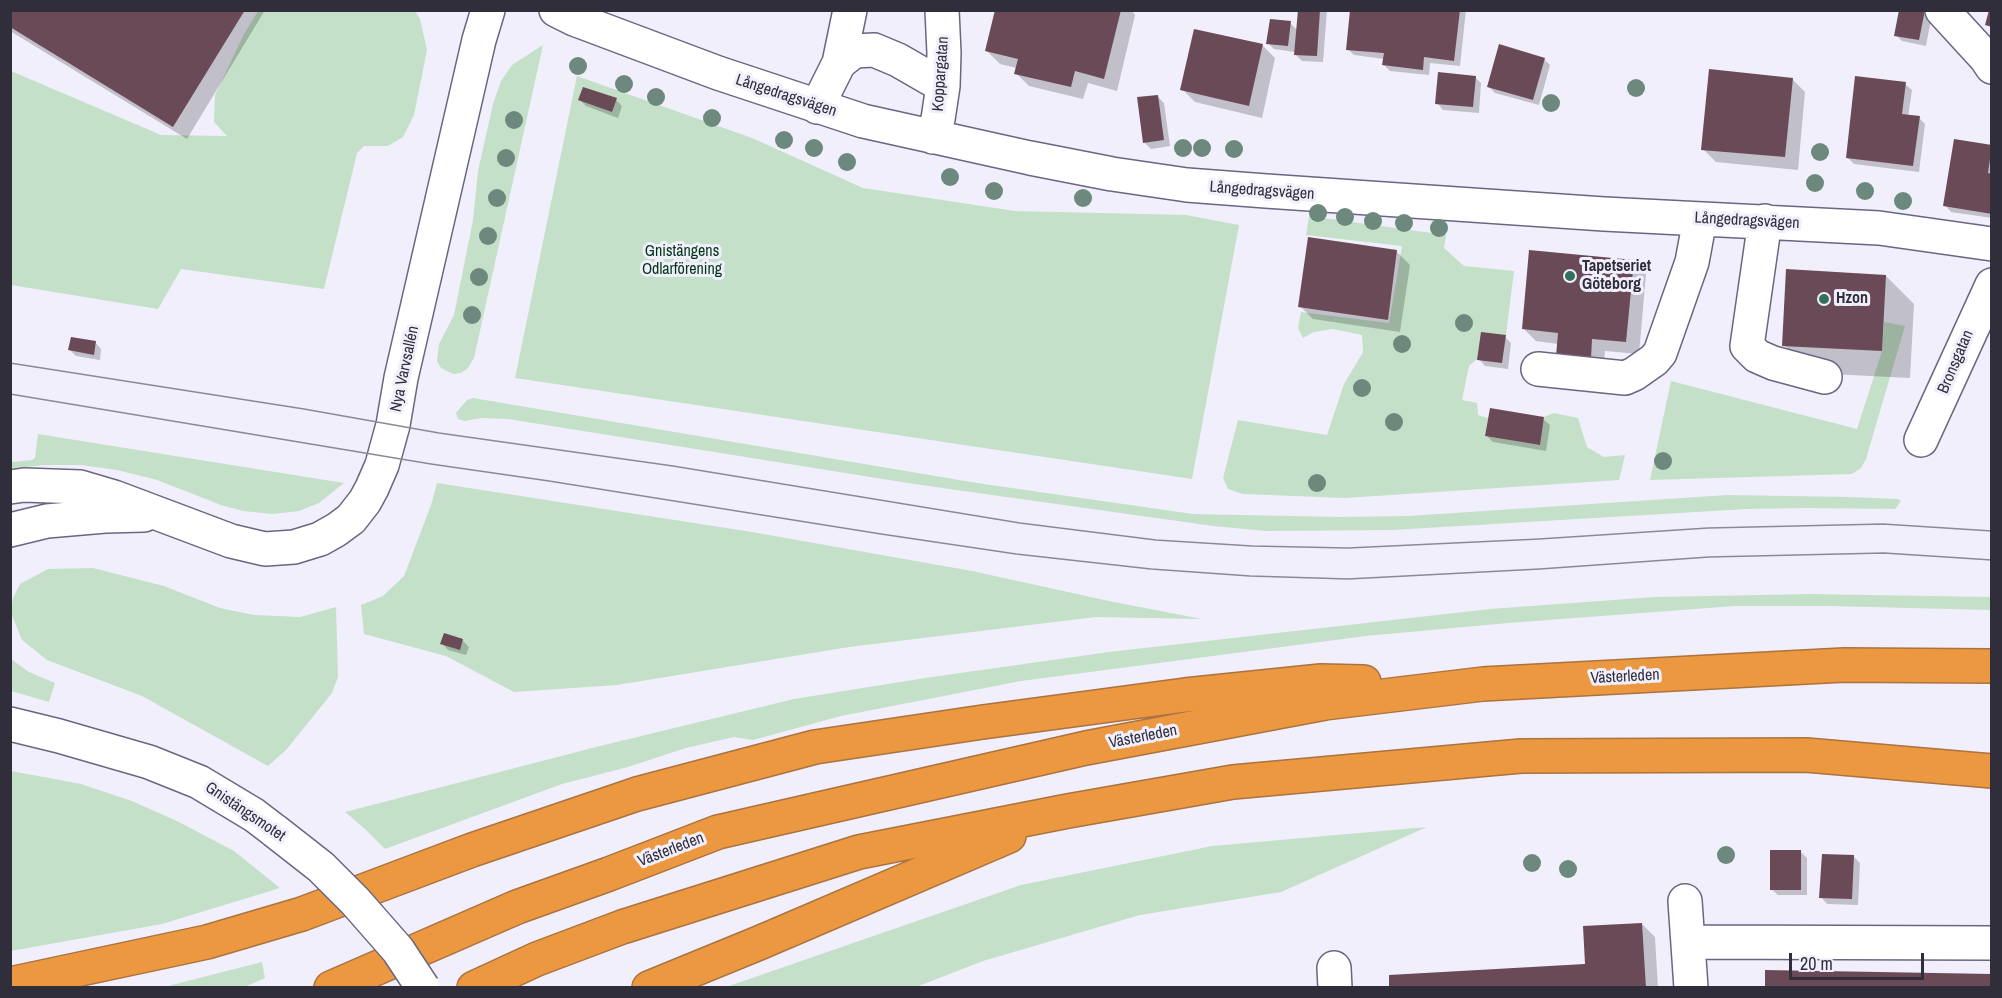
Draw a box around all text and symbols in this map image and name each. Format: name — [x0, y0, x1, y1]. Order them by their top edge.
street label: Koppargatan — [929, 36, 953, 112]
street label: Långedragsvägen — [733, 71, 839, 121]
street label: Långedragsvägen — [1209, 178, 1315, 204]
street label: Långedragsvägen — [1694, 209, 1800, 233]
park label: Gnistängens Odlarförening — [642, 242, 722, 280]
place label: Tapetseriet Göteborg — [1582, 257, 1651, 295]
marker: Tapetseriet Göteborg — [1563, 269, 1577, 283]
place label: Hzon — [1836, 289, 1868, 309]
marker: Hzon — [1817, 292, 1831, 306]
street label: Nya Varvsallén — [387, 324, 423, 414]
street label: Bronsgatan — [1934, 327, 1978, 397]
street label: Västerleden — [1590, 666, 1660, 688]
street label: Västerleden — [1107, 721, 1179, 753]
street label: Gnistängsmotet — [201, 778, 289, 846]
street label: Västerleden — [635, 829, 707, 871]
scale bar — [1792, 941, 1927, 979]
text: 20 m — [1800, 951, 1833, 976]

